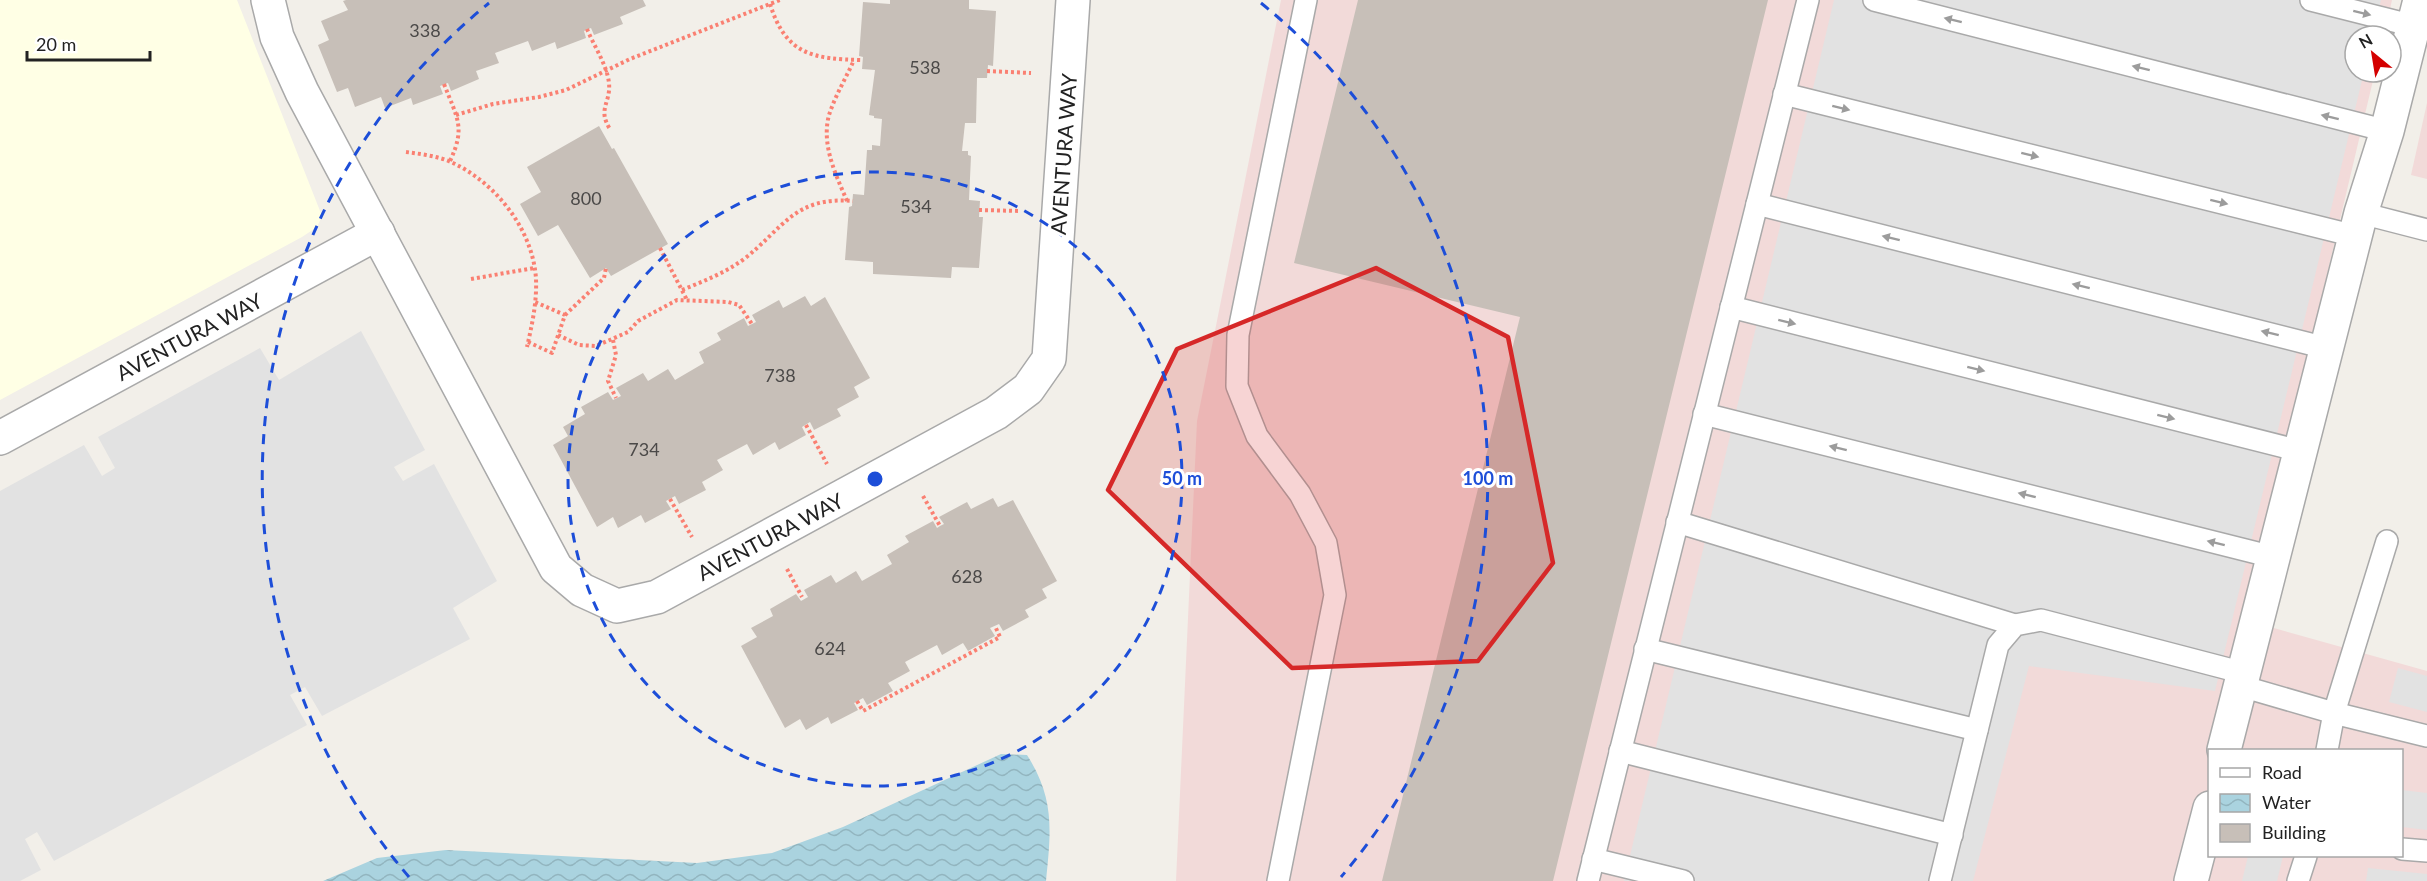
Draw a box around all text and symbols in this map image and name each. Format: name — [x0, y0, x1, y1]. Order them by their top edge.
one-way arrow — [2354, 9, 2372, 18]
one-way arrow — [1943, 15, 1962, 25]
house number: 338 — [409, 19, 441, 41]
scale bar — [27, 24, 150, 62]
north arrow — [2343, 24, 2403, 84]
text: N — [2355, 29, 2375, 52]
text: 20 m — [36, 33, 76, 55]
house number: 538 — [909, 56, 941, 78]
one-way arrow — [2132, 63, 2151, 73]
street label: AVENTURA WAY — [1045, 72, 1081, 236]
one-way arrow — [1832, 104, 1850, 114]
one-way arrow — [2321, 111, 2340, 121]
one-way arrow — [2021, 151, 2039, 161]
house number: 800 — [570, 187, 602, 209]
house number: 534 — [900, 195, 932, 217]
one-way arrow — [2210, 198, 2228, 208]
one-way arrow — [1882, 233, 1901, 243]
one-way arrow — [2071, 280, 2090, 290]
street label: AVENTURA WAY — [112, 287, 267, 385]
one-way arrow — [1778, 317, 1797, 327]
one-way arrow — [2260, 328, 2279, 338]
house number: 738 — [764, 364, 796, 386]
one-way arrow — [1967, 365, 1986, 375]
one-way arrow — [2156, 412, 2175, 422]
house number: 734 — [628, 438, 660, 460]
one-way arrow — [1829, 442, 1847, 452]
text: 50 m — [1162, 467, 1202, 489]
text: 100 m — [1463, 467, 1513, 489]
centre of rings — [865, 469, 885, 489]
street label: AVENTURA WAY — [693, 487, 848, 585]
one-way arrow — [2018, 490, 2036, 500]
one-way arrow — [2207, 537, 2226, 547]
house number: 628 — [951, 565, 983, 587]
house number: 624 — [814, 637, 846, 659]
legend — [2208, 749, 2403, 857]
text: Road — [2262, 761, 2302, 783]
text: Water — [2262, 791, 2311, 813]
text: Building — [2262, 821, 2326, 843]

